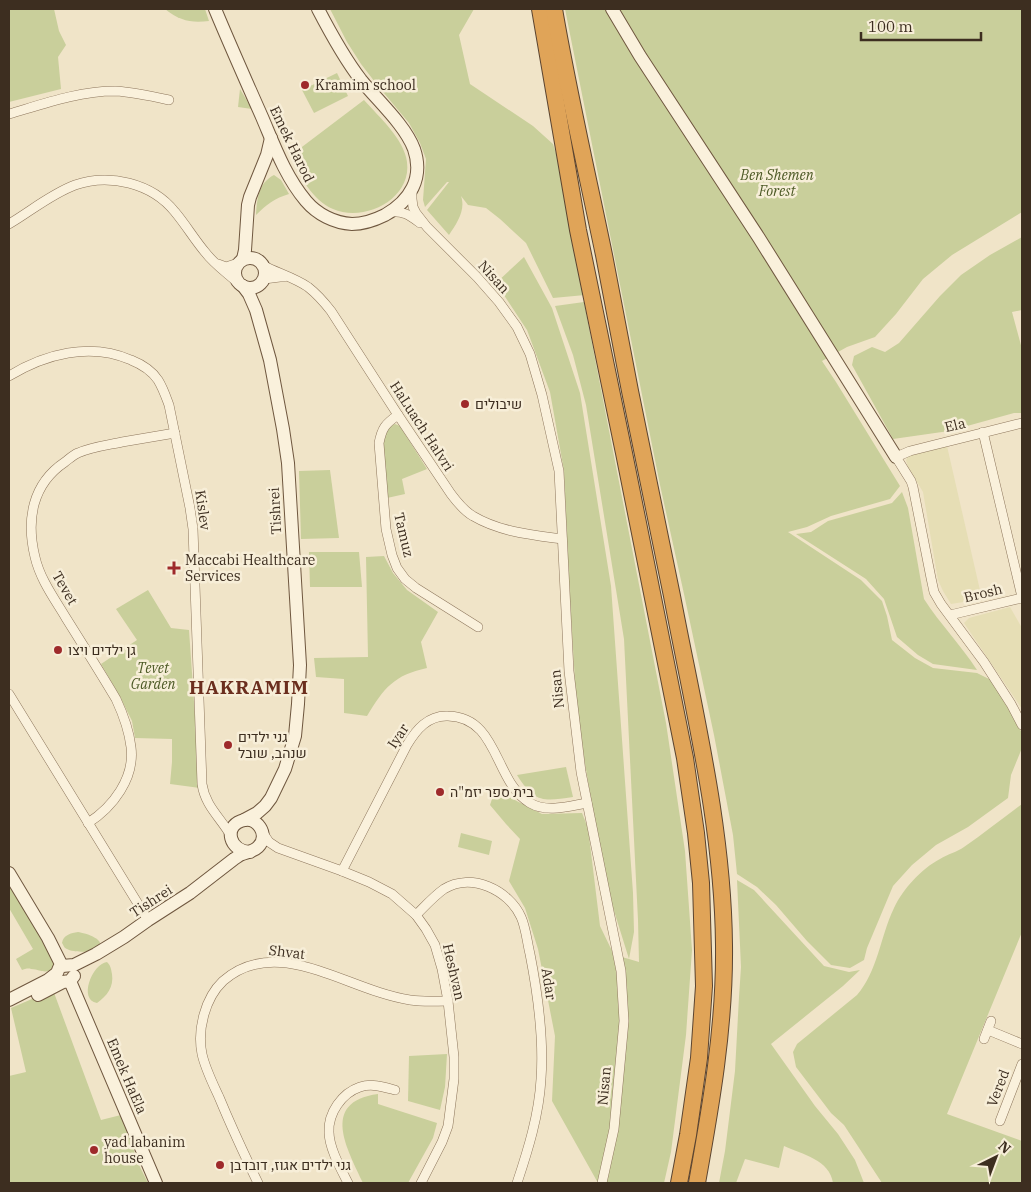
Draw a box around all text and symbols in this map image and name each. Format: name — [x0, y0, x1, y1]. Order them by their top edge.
scale bar — [861, 10, 981, 42]
text: 100 m — [868, 17, 913, 36]
place label: Kramim school — [315, 76, 416, 94]
marker: Kramim school — [299, 79, 311, 91]
street label: Emek Harod — [266, 103, 318, 186]
park label: Ben Shemen Forest — [739, 166, 814, 200]
street label: Nisan — [474, 257, 514, 297]
street label: HaLuach HaIvri — [386, 378, 458, 474]
place label: שיבולים — [475, 395, 522, 413]
marker: שיבולים — [459, 398, 471, 410]
street label: Ela — [943, 414, 968, 436]
street label: Tishrei — [265, 487, 285, 535]
street label: Kislev — [191, 489, 215, 532]
street label: Tamuz — [390, 511, 418, 559]
place label: Maccabi Healthcare Services — [185, 551, 315, 585]
marker: Maccabi Healthcare Services — [167, 561, 181, 575]
street label: Tevet — [48, 568, 82, 608]
street label: Brosh — [962, 579, 1004, 606]
place label: גן ילדים ויצו — [68, 641, 136, 659]
marker: גן ילדים ויצו — [52, 644, 64, 656]
park label: Tevet Garden — [131, 659, 175, 693]
street label: Nisan — [546, 669, 568, 709]
district label: HAKRAMIM — [189, 675, 309, 699]
street label: Iyar — [383, 720, 413, 752]
place label: גני ילדים שנהב, שובל — [238, 728, 307, 762]
marker: גני ילדים שנהב, שובל — [222, 739, 234, 751]
place label: בית ספר יזמ"ה — [450, 783, 534, 801]
marker: בית ספר יזמ"ה — [434, 786, 446, 798]
street label: Tishrei — [126, 881, 176, 921]
street label: Shvat — [268, 941, 306, 963]
street label: Heshvan — [439, 942, 469, 1002]
street label: Adar — [538, 967, 561, 1002]
street label: Emek HaEla — [103, 1035, 151, 1117]
street label: Nisan — [593, 1066, 615, 1106]
street label: Vered — [983, 1066, 1013, 1109]
north arrow — [971, 1132, 1021, 1182]
place label: yad labanim house — [104, 1133, 185, 1167]
text: N — [995, 1137, 1015, 1158]
marker: yad labanim house — [88, 1144, 100, 1156]
place label: גני ילדים אגוז, דובדבן — [230, 1156, 351, 1174]
marker: גני ילדים אגוז, דובדבן — [214, 1159, 226, 1171]

